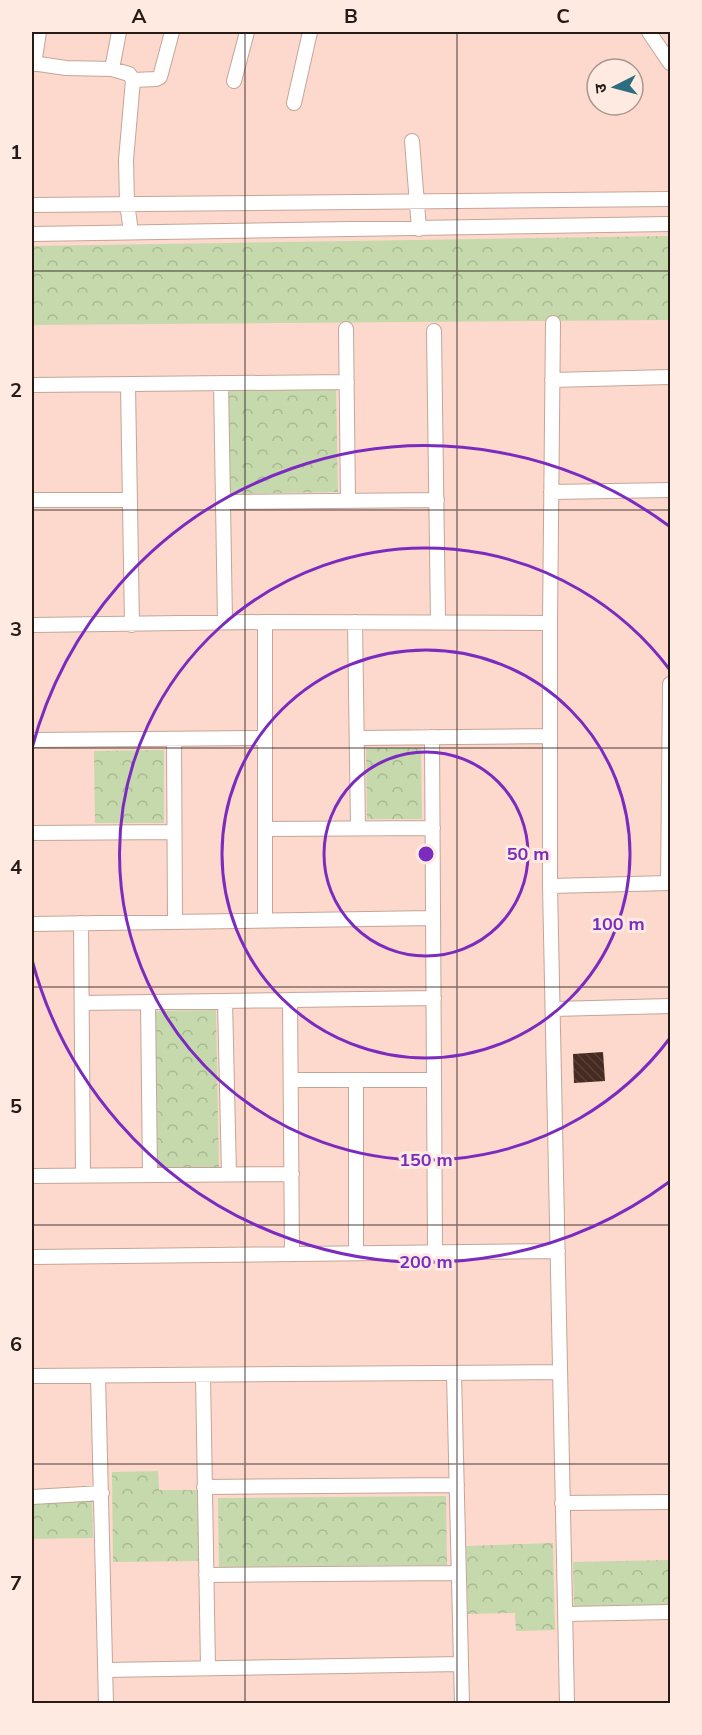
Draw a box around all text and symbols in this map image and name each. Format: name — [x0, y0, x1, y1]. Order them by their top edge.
text: A — [132, 3, 147, 28]
text: B — [344, 3, 358, 28]
text: C — [556, 3, 570, 28]
north arrow — [585, 57, 645, 117]
text: उ — [590, 82, 611, 94]
text: 1 — [10, 139, 22, 164]
text: 2 — [10, 377, 22, 402]
text: 3 — [10, 616, 22, 641]
text: 50 m — [507, 842, 549, 865]
centre of rings — [416, 844, 436, 864]
text: 4 — [10, 854, 22, 879]
text: 100 m — [591, 912, 645, 935]
text: 5 — [10, 1093, 22, 1118]
text: 150 m — [399, 1148, 453, 1171]
text: 200 m — [399, 1250, 453, 1273]
text: 6 — [10, 1331, 22, 1356]
text: 7 — [10, 1570, 22, 1595]

